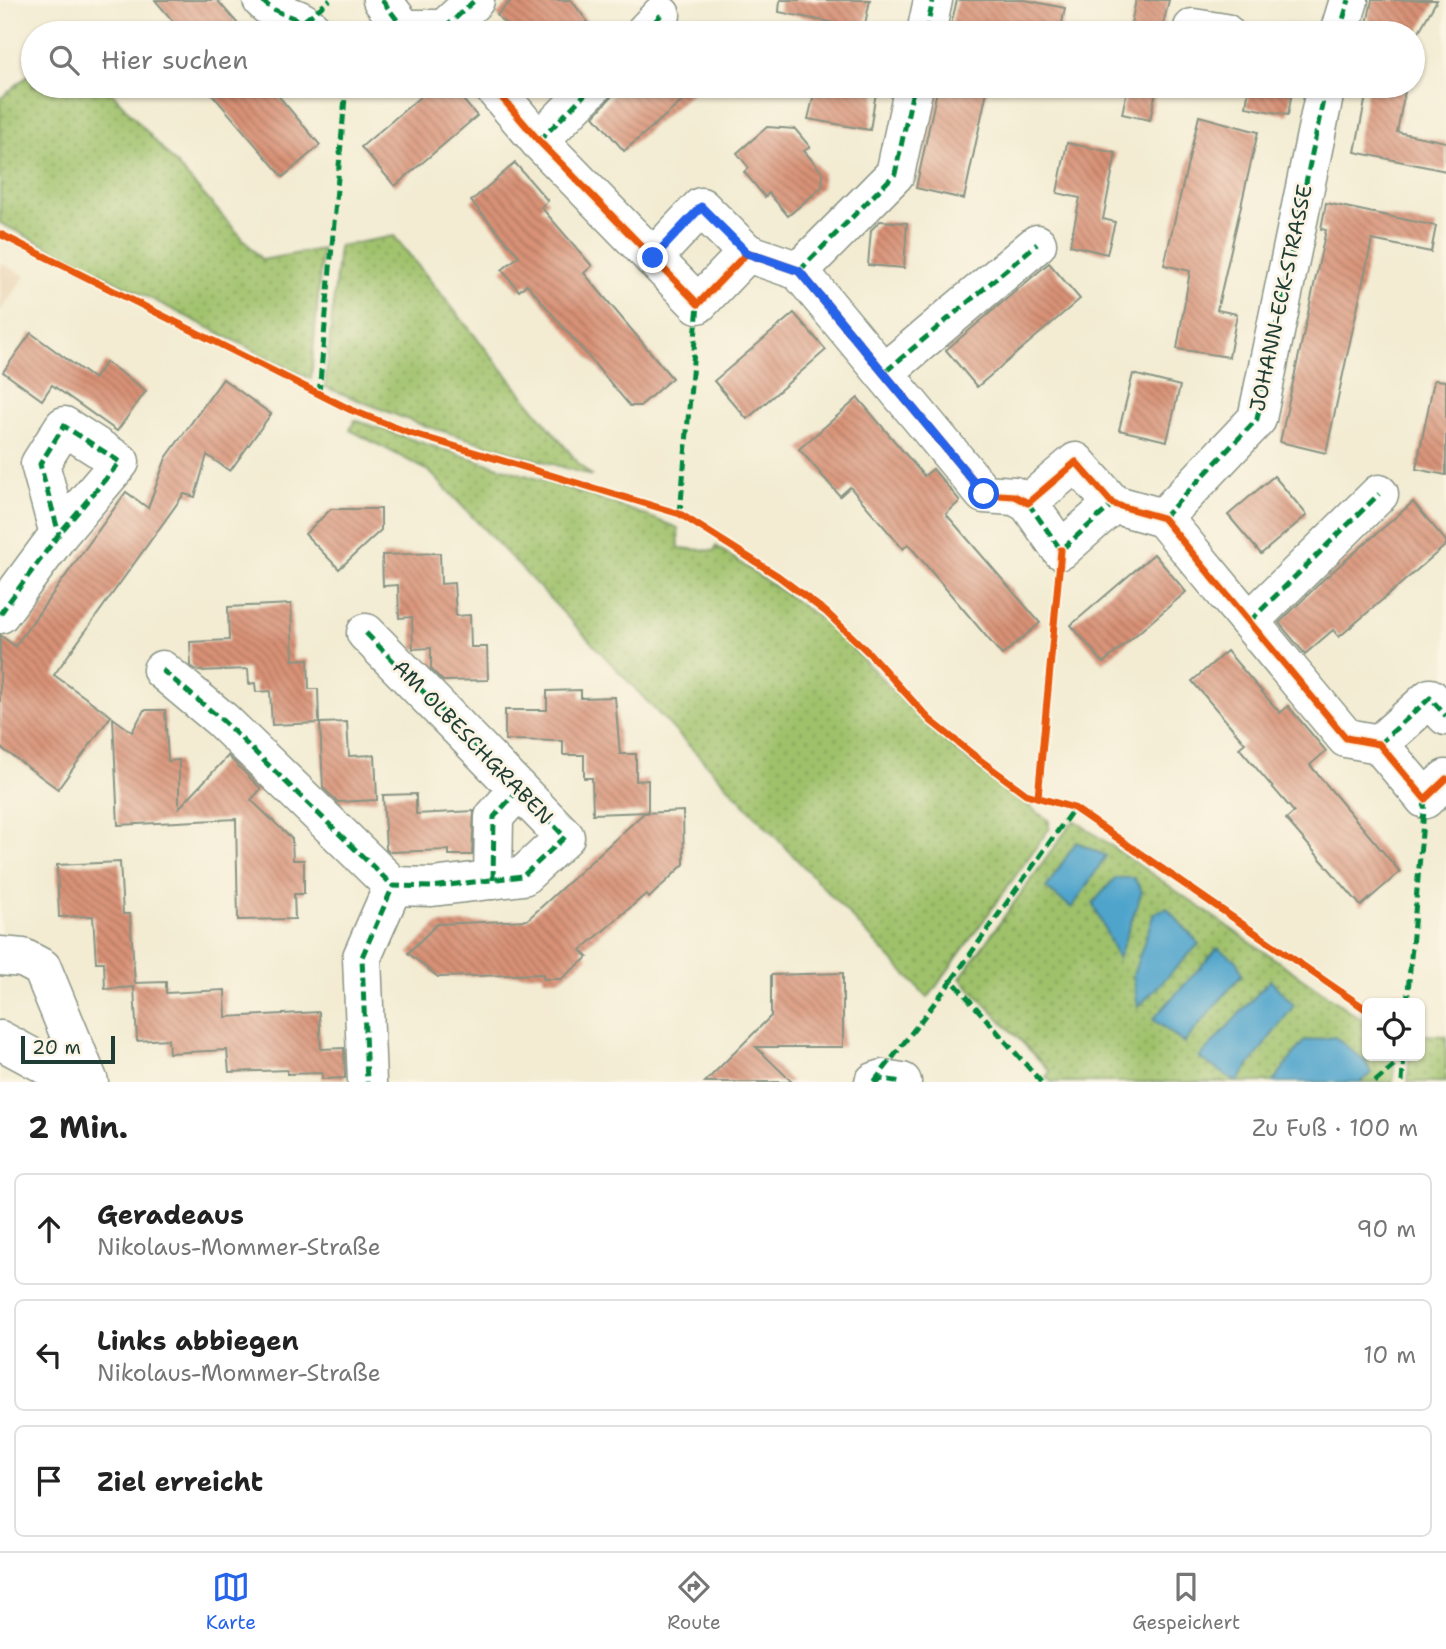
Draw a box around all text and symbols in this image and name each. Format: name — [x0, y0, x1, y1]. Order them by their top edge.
search box — [21, 21, 1425, 98]
icon: search — [45, 41, 83, 79]
text: Hier suchen — [101, 42, 248, 77]
street label: JOHANN-ECK-STRASSE — [1243, 182, 1319, 414]
route end — [637, 242, 668, 273]
route start — [968, 478, 999, 509]
street label: AM OLBESCHGRABEN — [387, 653, 559, 831]
map controls — [1362, 998, 1425, 1061]
button: locate — [1362, 998, 1425, 1061]
scale bar — [21, 1033, 116, 1065]
text: 20 m — [32, 1035, 81, 1060]
text: 2 Min. — [28, 1107, 128, 1148]
text: Zu Fuß · 100 m — [1252, 1113, 1418, 1143]
text: Geradeaus — [97, 1197, 244, 1232]
icon: ahead — [30, 1210, 68, 1248]
text: 90 m — [1356, 1214, 1416, 1244]
text: Nikolaus-Mommer-Straße — [97, 1232, 381, 1262]
text: Links abbiegen — [97, 1323, 299, 1358]
icon: left — [30, 1336, 68, 1374]
text: 10 m — [1363, 1340, 1416, 1370]
text: Nikolaus-Mommer-Straße — [97, 1358, 381, 1388]
icon: arrive — [30, 1462, 68, 1500]
text: Ziel erreicht — [97, 1464, 263, 1499]
tab: Karte — [206, 1568, 256, 1635]
tab: Route — [667, 1568, 721, 1635]
tab: Gespeichert — [1132, 1568, 1240, 1635]

